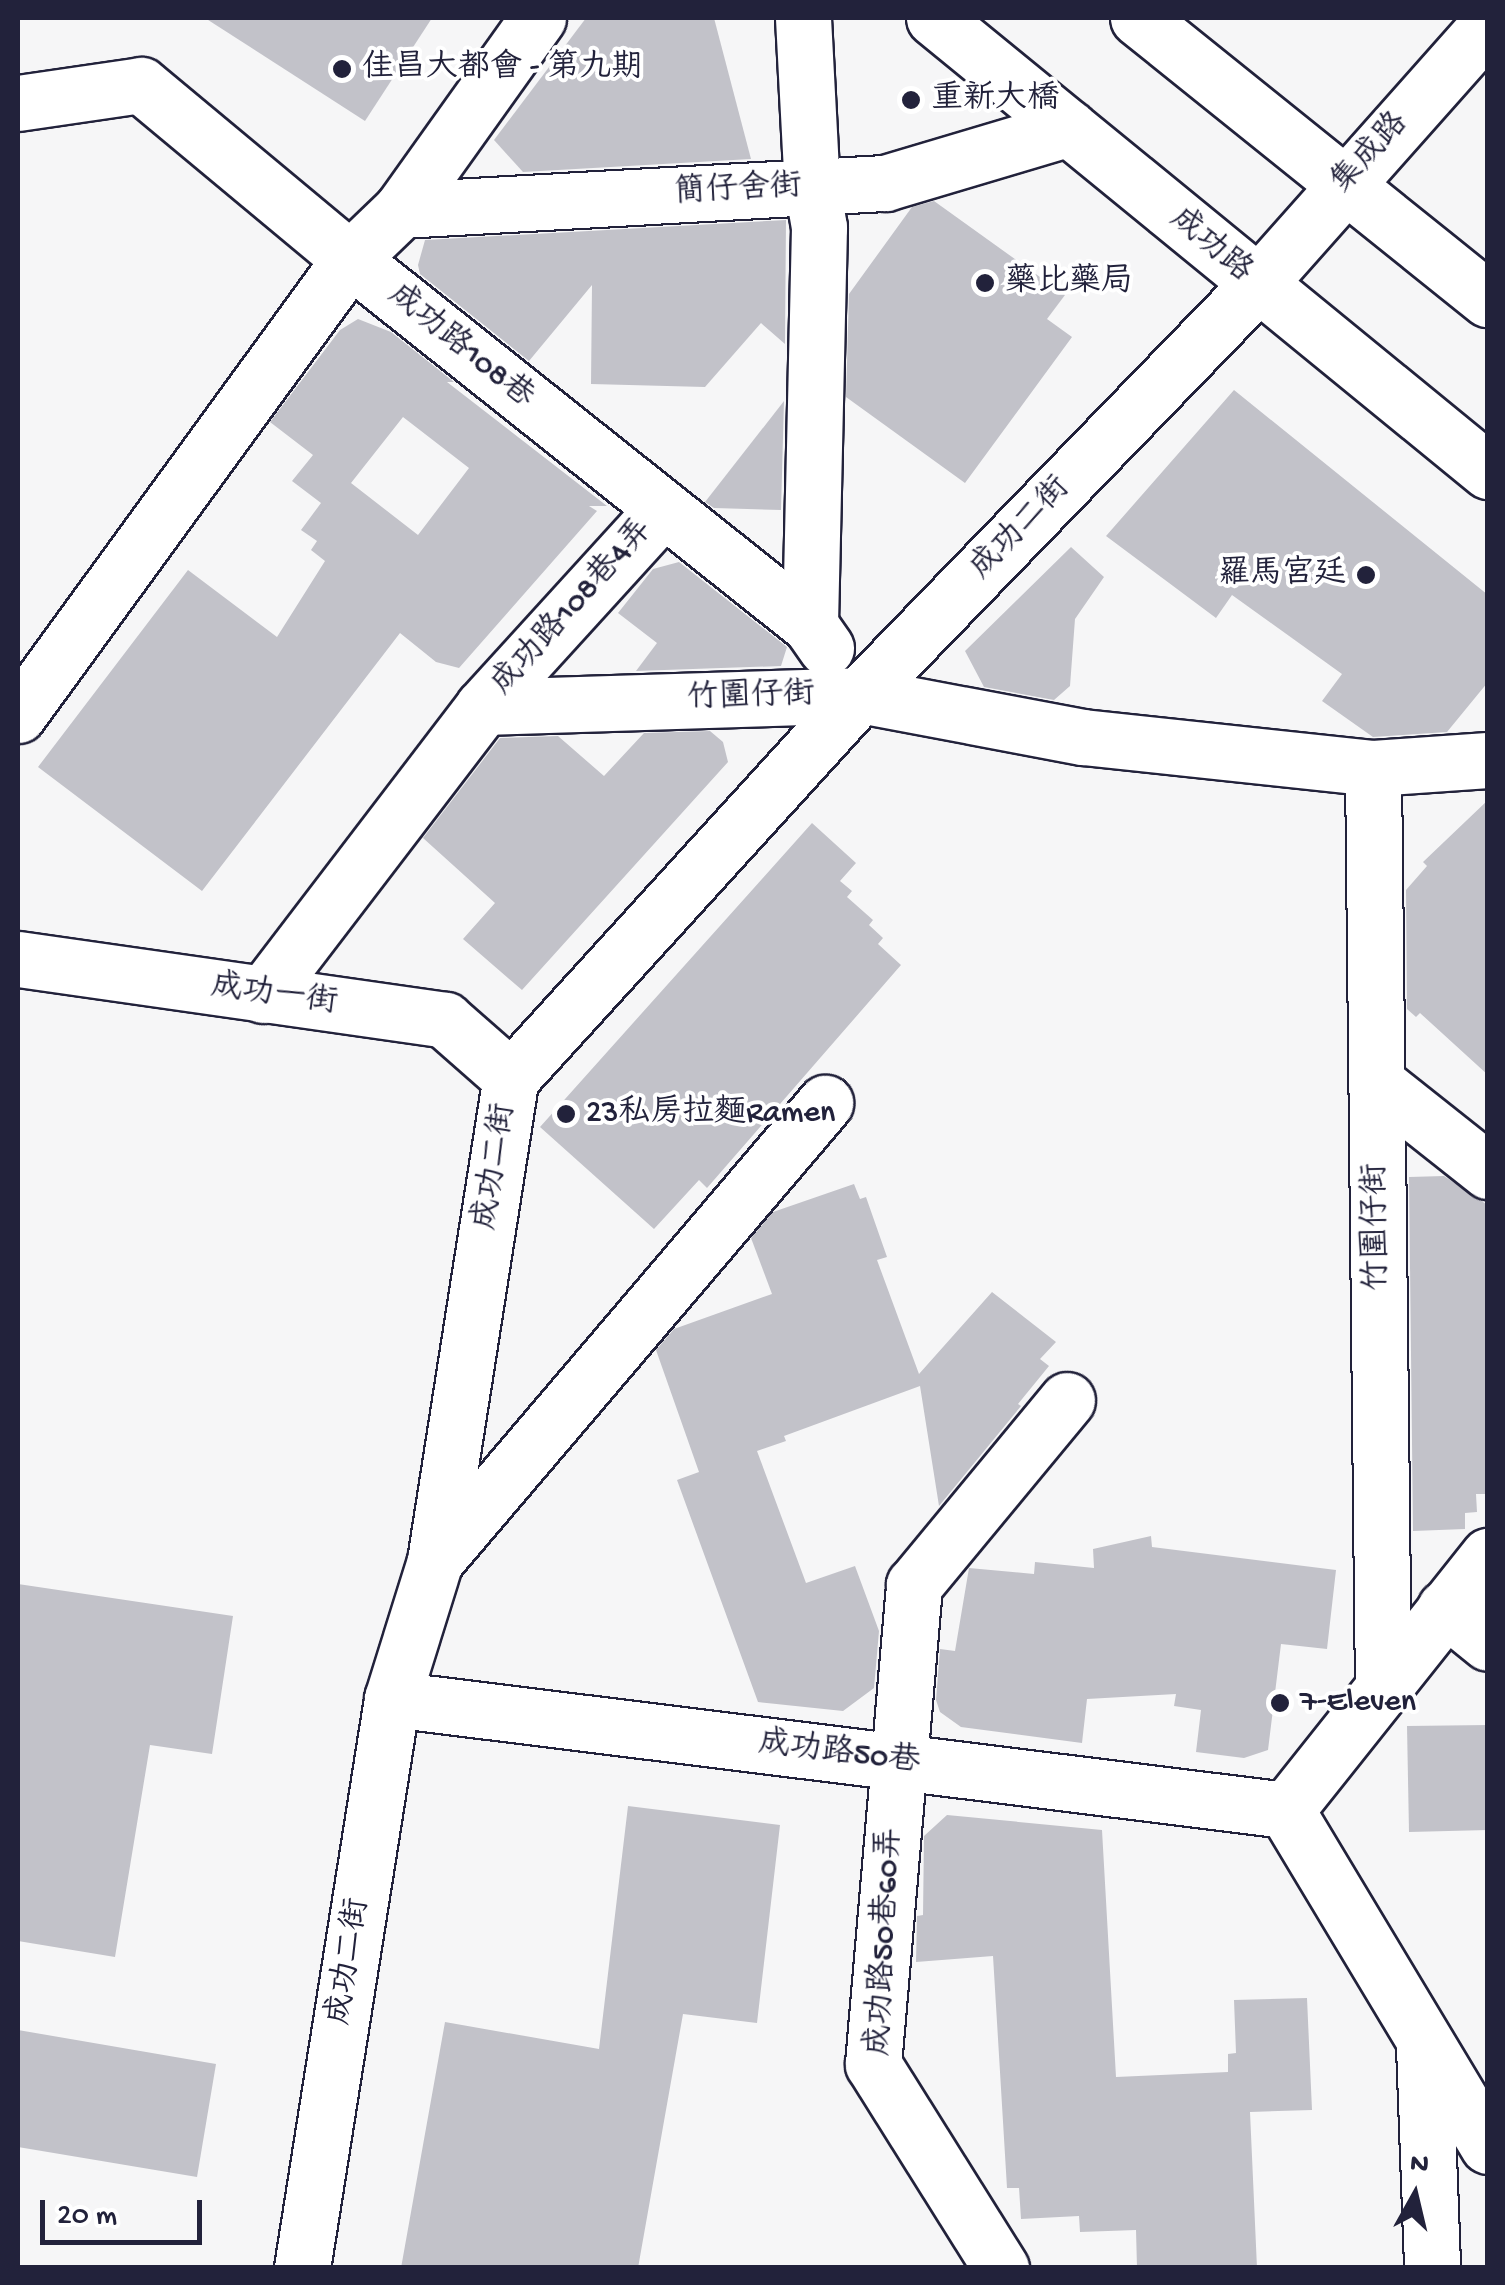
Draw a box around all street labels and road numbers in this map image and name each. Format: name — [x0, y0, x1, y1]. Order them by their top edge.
street label: 集成路 — [1325, 105, 1417, 203]
street label: 簡仔舍街 — [673, 168, 803, 214]
street label: 成功路 — [1161, 200, 1259, 292]
street label: 成功路108巷 — [379, 277, 541, 417]
street label: 成功二街 — [963, 470, 1079, 588]
street label: 成功路108巷4弄 — [484, 512, 662, 704]
street label: 竹圍仔街 — [686, 677, 816, 719]
street label: 成功一街 — [208, 968, 340, 1024]
street label: 成功二街 — [467, 1101, 525, 1233]
street label: 竹圍仔街 — [1358, 1163, 1398, 1291]
street label: 成功路50巷 — [756, 1725, 922, 1783]
street label: 成功路50巷60弄 — [861, 1826, 911, 2058]
street label: 成功二街 — [321, 1896, 379, 2028]

